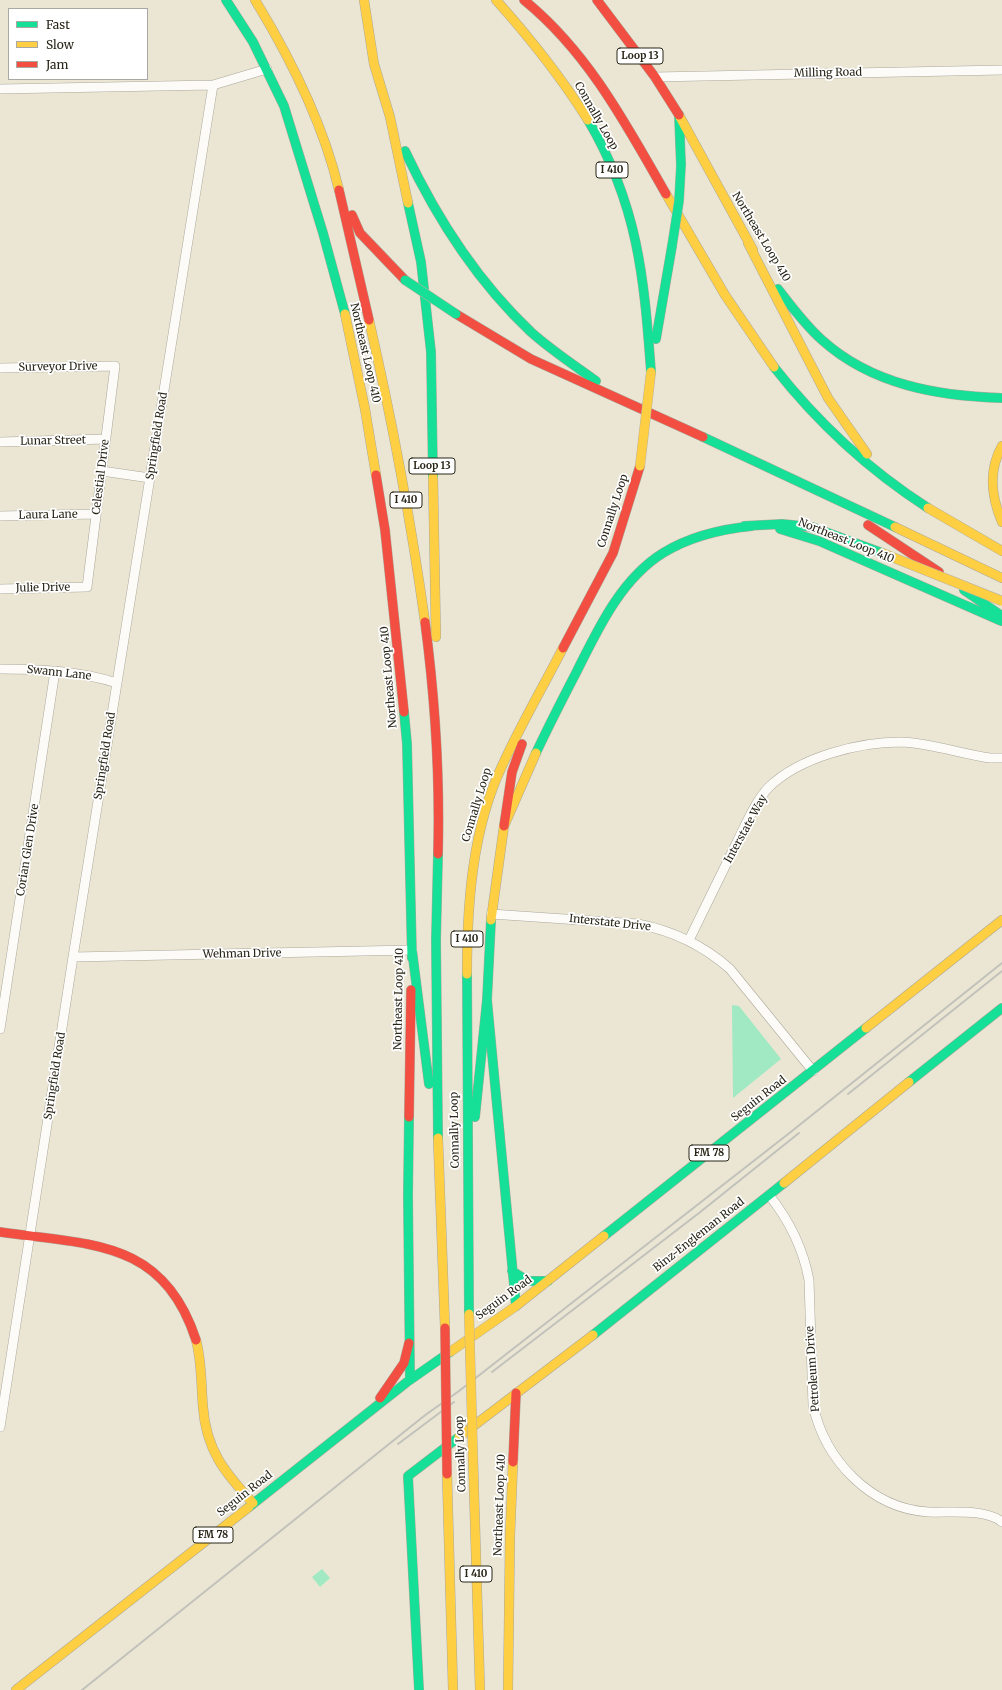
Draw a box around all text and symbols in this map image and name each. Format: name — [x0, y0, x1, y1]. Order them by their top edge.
legend — [8, 8, 148, 80]
text: Fast — [46, 17, 70, 32]
text: Slow — [46, 37, 74, 52]
road number: Loop 13 — [617, 48, 663, 64]
text: Jam — [46, 57, 68, 72]
street label: Milling Road — [794, 66, 862, 80]
street label: Connally Loop — [571, 80, 621, 152]
road number: I 410 — [596, 162, 628, 178]
street label: Northeast Loop 410 — [729, 190, 793, 284]
street label: Northeast Loop 410 — [347, 302, 383, 404]
street label: Surveyor Drive — [18, 360, 98, 374]
street label: Springfield Road — [144, 391, 170, 481]
street label: Lunar Street — [20, 434, 86, 448]
street label: Celestial Drive — [90, 439, 112, 515]
road number: Loop 13 — [409, 458, 455, 474]
street label: Connally Loop — [595, 473, 631, 549]
road number: I 410 — [390, 492, 422, 508]
street label: Laura Lane — [18, 508, 78, 522]
street label: Northeast Loop 410 — [796, 516, 896, 566]
street label: Julie Drive — [16, 581, 70, 595]
street label: Northeast Loop 410 — [378, 626, 400, 728]
street label: Swann Lane — [26, 663, 92, 683]
street label: Springfield Road — [92, 711, 118, 801]
street label: Connally Loop — [460, 767, 494, 843]
street label: Interstate Way — [722, 792, 770, 866]
street label: Corian Glen Drive — [14, 803, 42, 897]
street label: Interstate Drive — [568, 912, 652, 934]
road number: I 410 — [451, 931, 483, 947]
street label: Wehman Drive — [203, 947, 281, 961]
street label: Northeast Loop 410 — [392, 948, 406, 1050]
street label: Springfield Road — [42, 1031, 68, 1121]
street label: Seguin Road — [729, 1073, 789, 1125]
street label: Connally Loop — [448, 1092, 462, 1168]
road number: FM 78 — [689, 1145, 729, 1161]
street label: Binz-Engleman Road — [651, 1195, 747, 1275]
street label: Seguin Road — [473, 1273, 535, 1323]
street label: Petroleum Drive — [803, 1326, 823, 1412]
street label: Connally Loop — [453, 1416, 469, 1492]
street label: Northeast Loop 410 — [492, 1454, 508, 1556]
street label: Seguin Road — [215, 1468, 275, 1520]
road number: FM 78 — [193, 1527, 233, 1543]
road number: I 410 — [460, 1566, 492, 1582]

